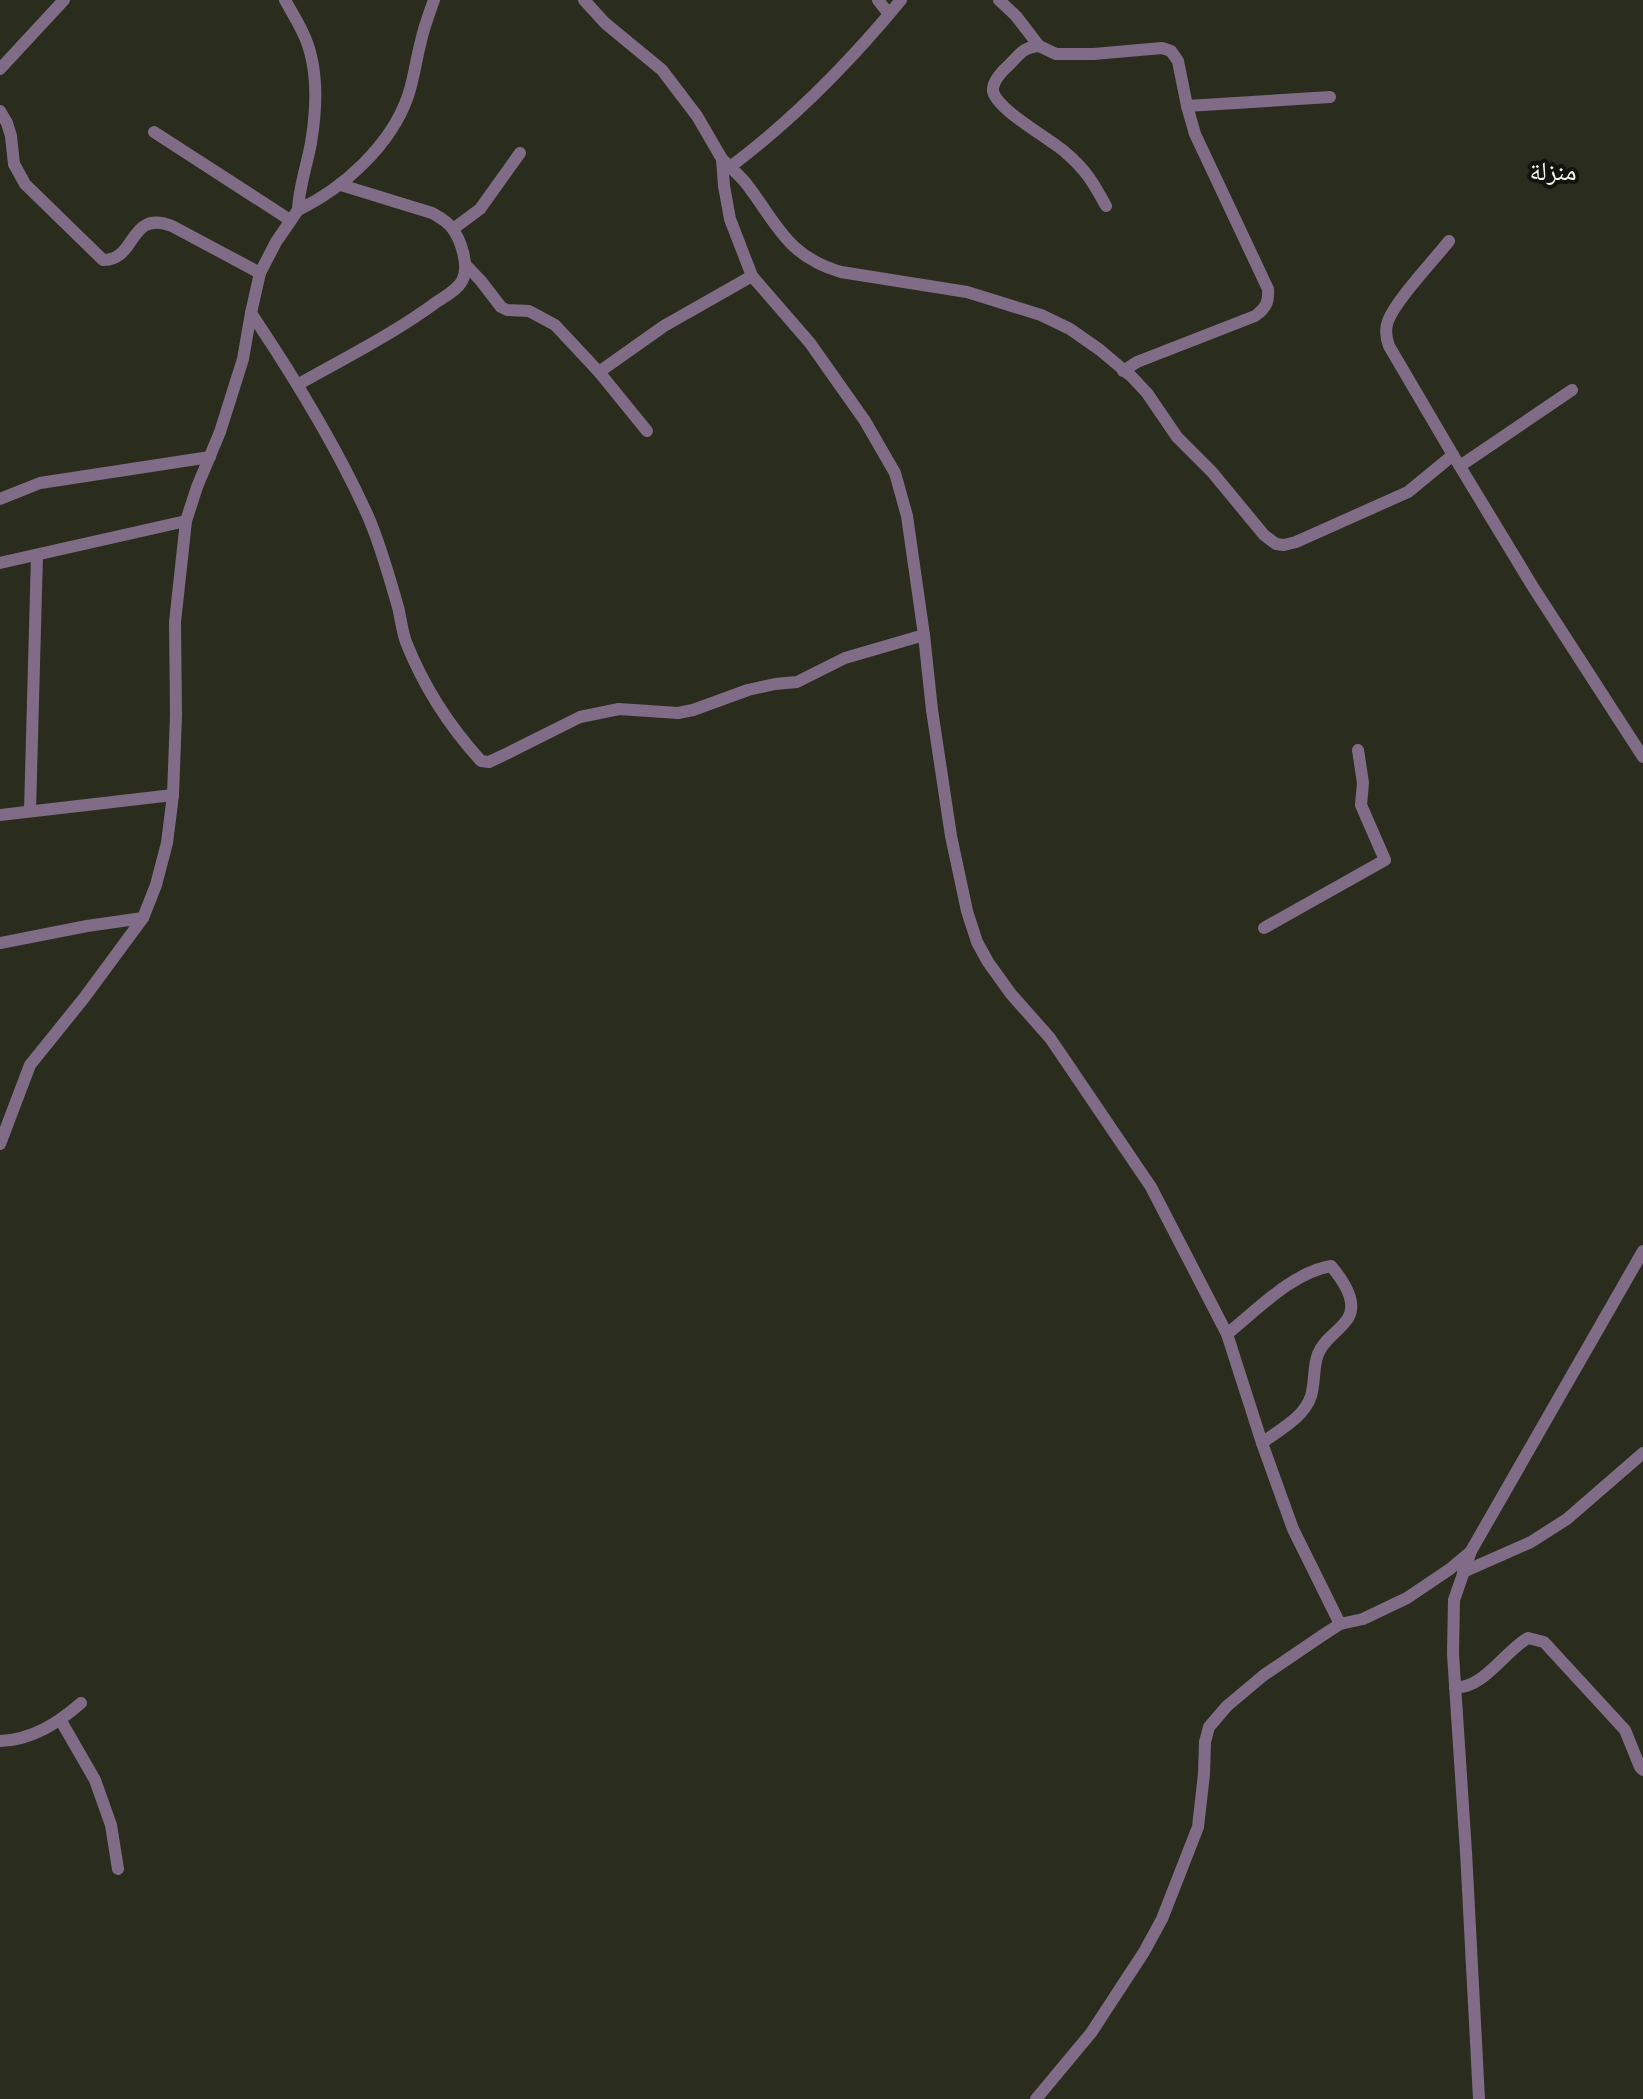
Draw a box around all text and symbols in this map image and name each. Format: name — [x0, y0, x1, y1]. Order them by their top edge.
district label: منزلة — [1529, 156, 1577, 187]

